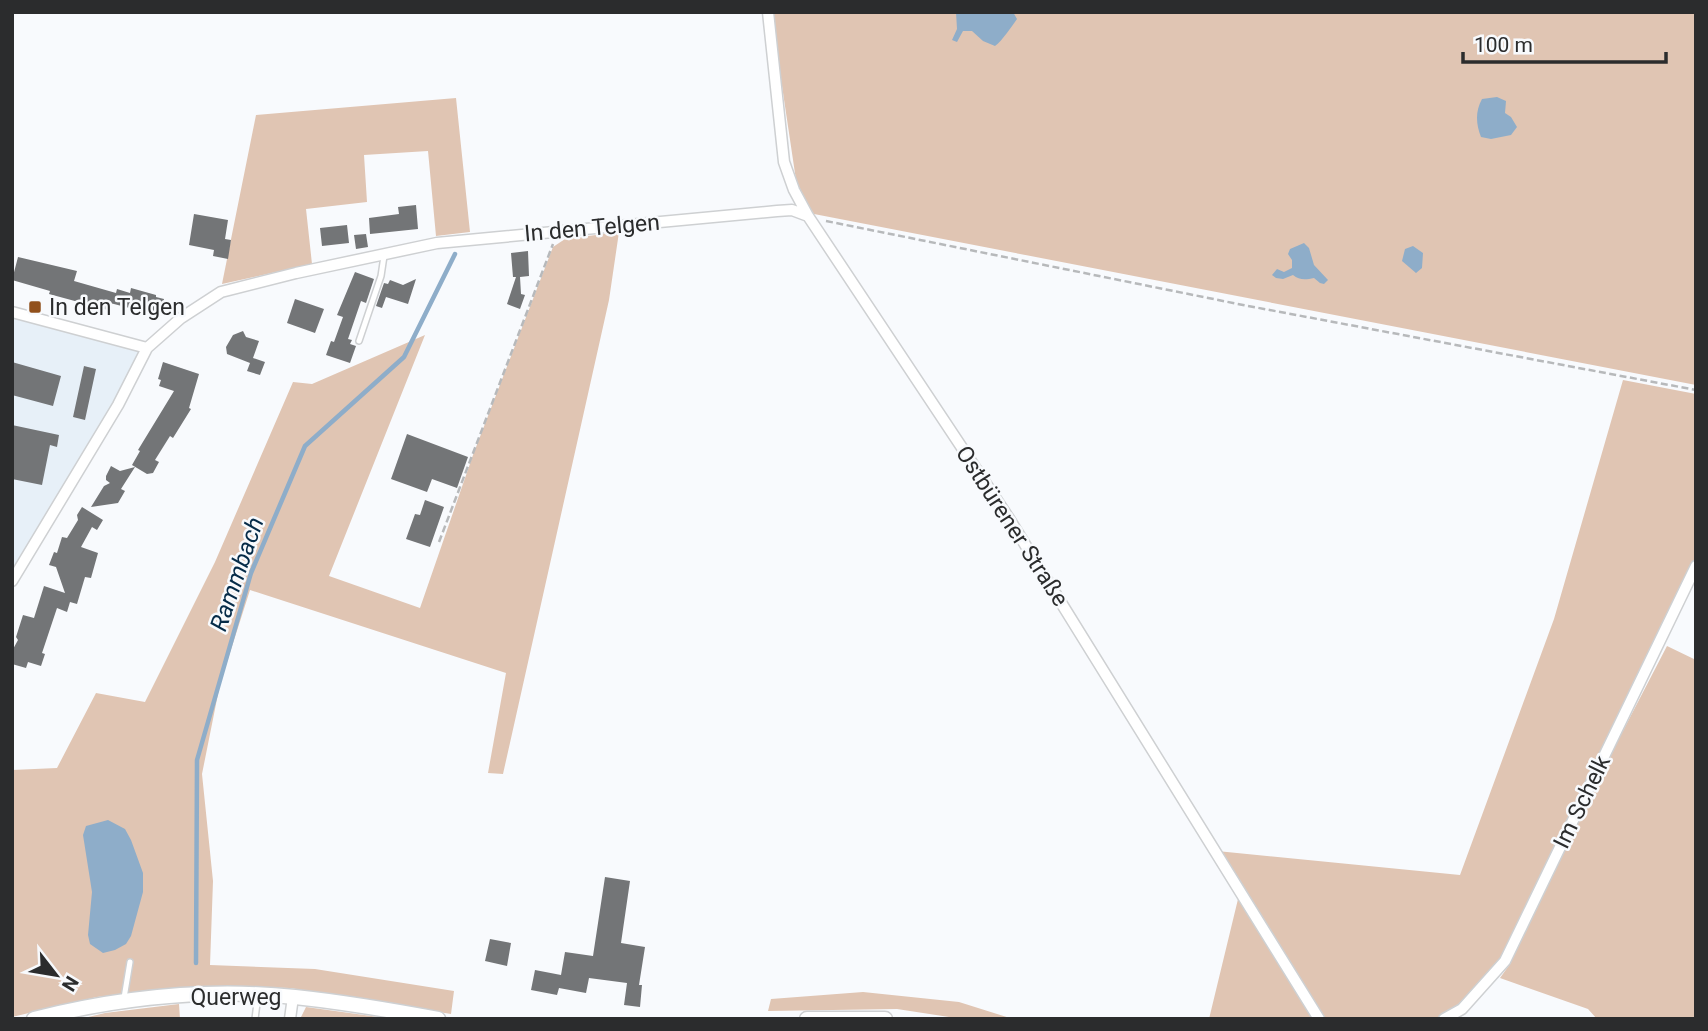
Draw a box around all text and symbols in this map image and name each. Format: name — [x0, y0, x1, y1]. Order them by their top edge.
scale bar — [1463, 21, 1666, 65]
text: 100 m — [1474, 33, 1533, 57]
street label: In den Telgen — [523, 209, 661, 247]
place label: In den Telgen — [49, 294, 185, 321]
marker: In den Telgen — [27, 299, 43, 315]
street label: Ostbürener Straße — [950, 441, 1074, 611]
water label: Rammbach — [204, 513, 270, 635]
street label: Im Schelk — [1548, 751, 1616, 853]
north arrow — [21, 940, 91, 1010]
text: N — [57, 972, 83, 995]
street label: Querweg — [190, 984, 282, 1011]

